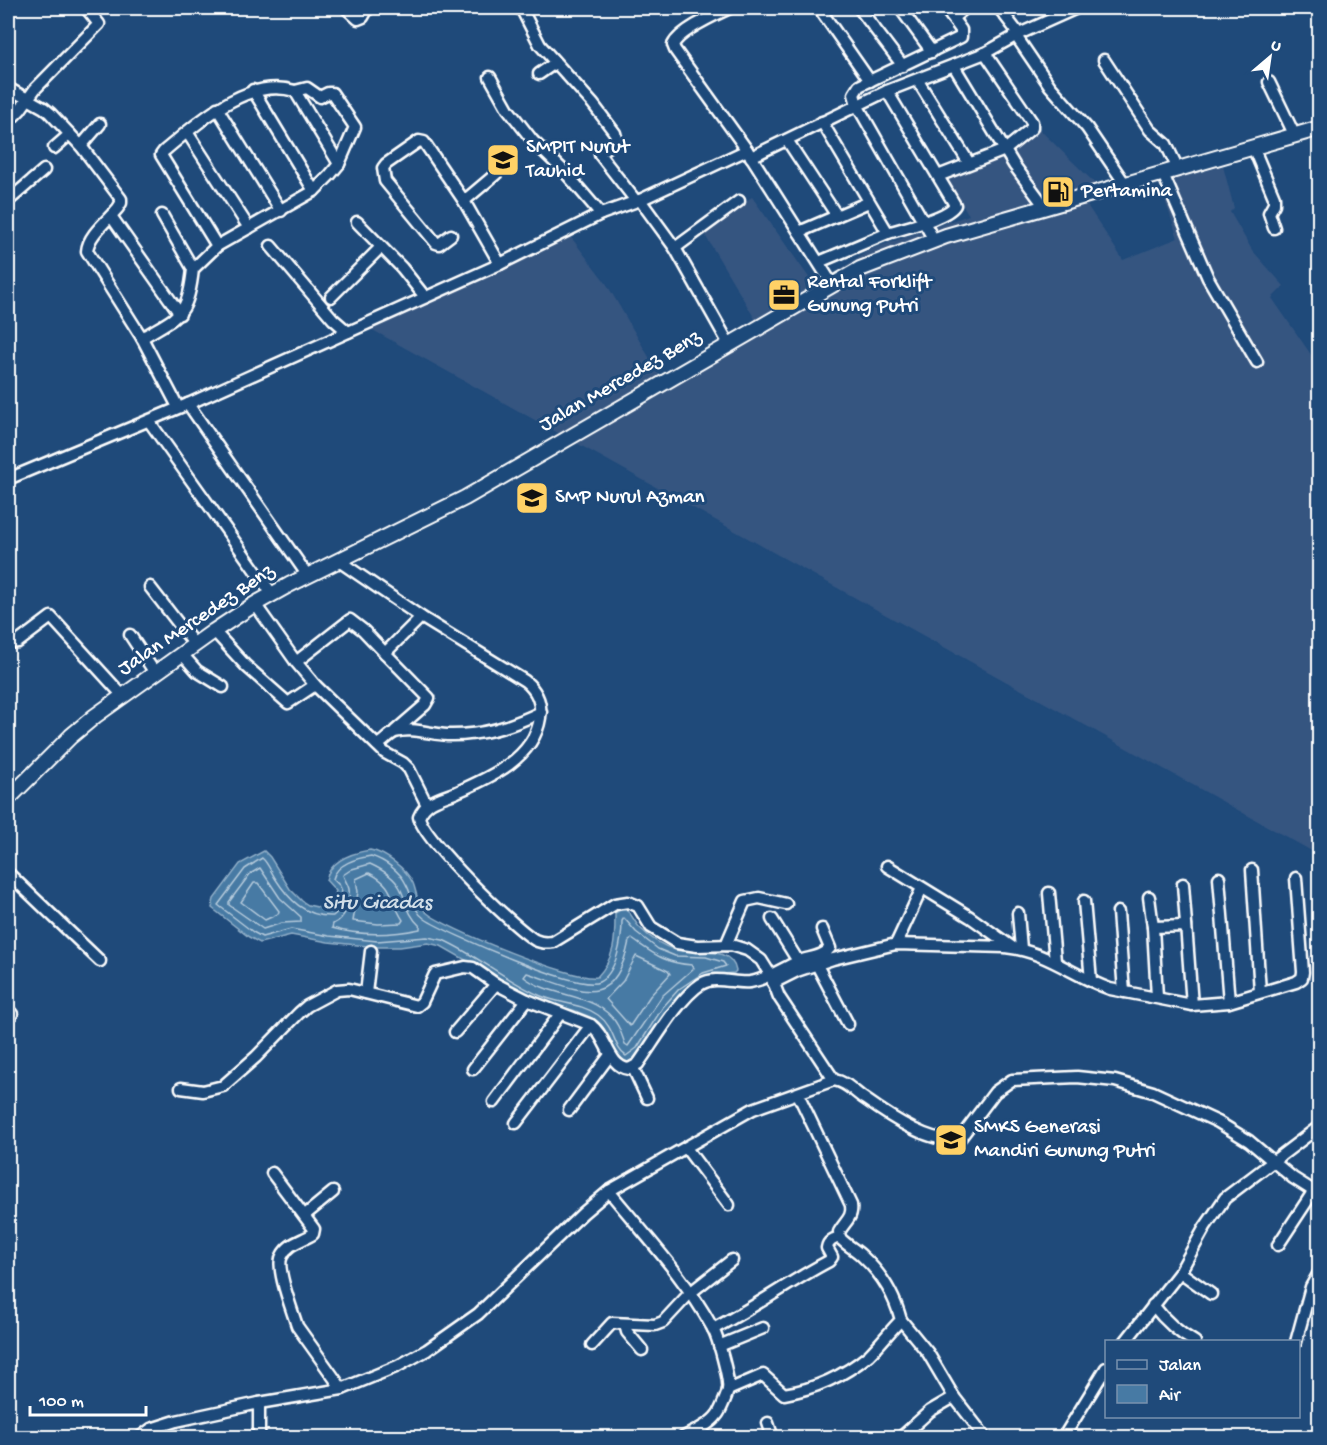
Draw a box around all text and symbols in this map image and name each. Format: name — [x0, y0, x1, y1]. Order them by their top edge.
north arrow — [1240, 27, 1300, 87]
text: U — [1267, 36, 1285, 58]
place label: SMPIT Nurut Tauhid — [525, 136, 632, 185]
school or university icon: SMPIT Nurut Tauhid — [485, 142, 521, 178]
fuel station icon: Pertamina — [1040, 174, 1076, 210]
place label: Pertamina — [1080, 180, 1174, 205]
place label: Rental Forklift Gunung Putri — [807, 271, 934, 320]
office icon: Rental Forklift Gunung Putri — [766, 277, 802, 313]
street label: Jalan Mercedez Benz — [535, 325, 707, 439]
school or university icon: SMP Nurul Azman — [514, 480, 550, 516]
place label: SMP Nurul Azman — [555, 486, 705, 511]
street label: Jalan Mercedez Benz — [114, 559, 280, 683]
water label: Situ Cicadas — [322, 891, 433, 917]
place label: SMKS Generasi Mandiri Gunung Putri — [974, 1116, 1156, 1165]
school or university icon: SMKS Generasi Mandiri Gunung Putri — [933, 1122, 969, 1158]
legend — [1105, 1340, 1300, 1418]
text: Jalan — [1159, 1356, 1201, 1377]
scale bar — [30, 1379, 146, 1417]
text: Air — [1159, 1386, 1182, 1407]
text: 100 m — [38, 1392, 84, 1413]

